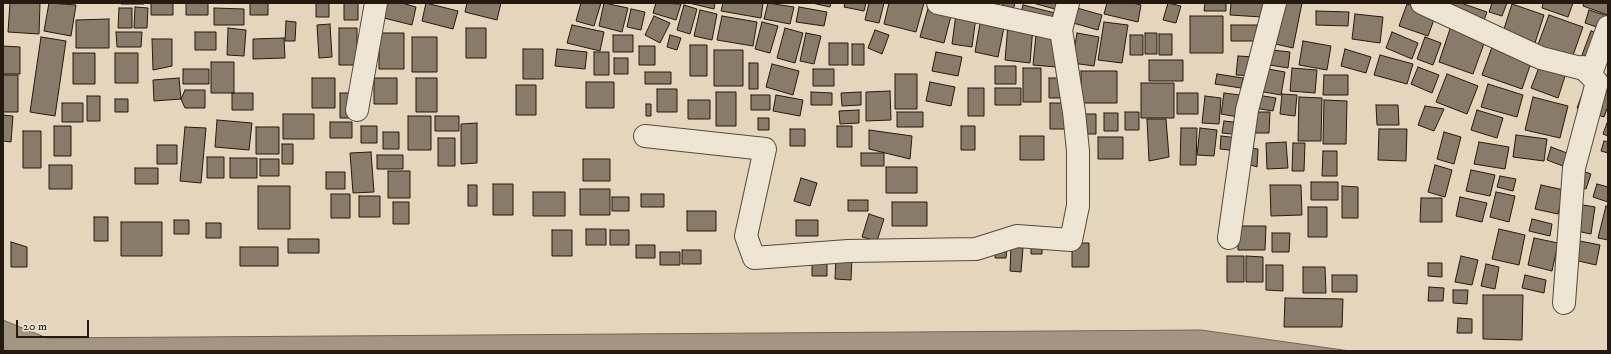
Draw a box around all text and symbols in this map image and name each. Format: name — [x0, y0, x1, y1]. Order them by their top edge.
scale bar — [18, 312, 91, 338]
text: 20 m — [23, 319, 47, 334]

